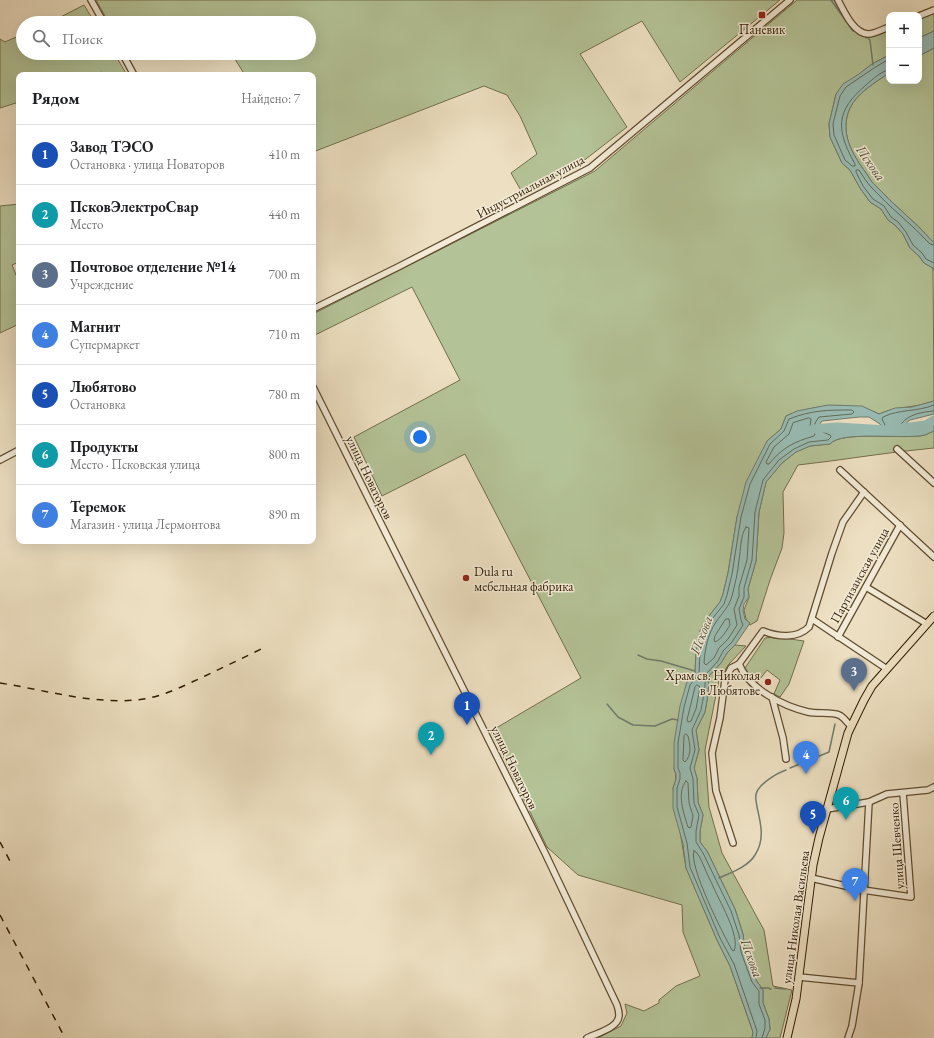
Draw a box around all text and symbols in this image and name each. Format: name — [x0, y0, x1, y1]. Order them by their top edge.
marker: Паневик — [757, 10, 767, 20]
map controls — [886, 12, 922, 84]
button: + — [886, 12, 922, 48]
search box — [16, 16, 316, 60]
place label: Паневик — [739, 21, 786, 38]
icon: search — [30, 27, 52, 49]
text: Поиск — [62, 29, 103, 48]
button: − — [886, 48, 922, 84]
text: Рядом — [32, 87, 80, 109]
text: Найдено: 7 — [241, 90, 300, 107]
text: Завод ТЭСО — [70, 137, 153, 156]
water label: Пскова — [852, 141, 890, 185]
text: 1 — [42, 146, 48, 163]
text: 410 m — [269, 146, 300, 163]
street label: Индустриальная улица — [473, 150, 588, 222]
text: Остановка · улица Новаторов — [70, 156, 225, 173]
text: ПсковЭлектроСвар — [70, 197, 199, 216]
text: 2 — [42, 206, 48, 223]
text: 440 m — [269, 206, 300, 223]
text: Место — [70, 216, 103, 233]
text: Почтовое отделение №14 — [70, 257, 236, 276]
text: 3 — [42, 266, 48, 283]
text: 700 m — [269, 266, 300, 283]
text: Учреждение — [70, 276, 134, 293]
text: Магнит — [70, 317, 120, 336]
text: 4 — [42, 326, 48, 343]
text: 710 m — [269, 326, 300, 343]
text: Супермаркет — [70, 336, 140, 353]
text: Любятово — [70, 377, 136, 396]
text: 5 — [42, 386, 48, 403]
text: 780 m — [269, 386, 300, 403]
text: Остановка — [70, 396, 126, 413]
your location — [410, 427, 430, 447]
street label: улица Новаторов — [342, 433, 397, 522]
text: Продукты — [70, 437, 138, 456]
text: 6 — [42, 446, 48, 463]
text: 800 m — [269, 446, 300, 463]
text: Место · Псковская улица — [70, 456, 200, 473]
text: Теремок — [70, 497, 126, 516]
text: 7 — [42, 506, 48, 523]
text: 890 m — [269, 506, 300, 523]
text: Магазин · улица Лермонтова — [70, 516, 220, 533]
street label: Партизанская улица — [826, 524, 893, 626]
place label: Dula ru мебельная фабрика — [474, 563, 574, 595]
marker: Dula ru мебельная фабрика — [461, 573, 471, 583]
water label: Пскова — [685, 613, 717, 658]
pin: 3 — [841, 658, 867, 691]
place label: Храм св. Николая в Любятове — [665, 667, 760, 699]
marker: Храм св. Николая в Любятове — [763, 677, 773, 687]
pin: 1 — [454, 692, 480, 725]
pin: 2 — [418, 722, 444, 755]
street label: улица Новаторов — [487, 723, 542, 812]
pin: 4 — [793, 741, 819, 774]
pin: 6 — [833, 787, 859, 820]
pin: 5 — [800, 801, 826, 834]
street label: улица Шевченко — [885, 802, 908, 890]
street label: улица Николая Васильева — [778, 849, 813, 985]
pin: 7 — [842, 868, 868, 901]
water label: Пскова — [736, 935, 767, 980]

